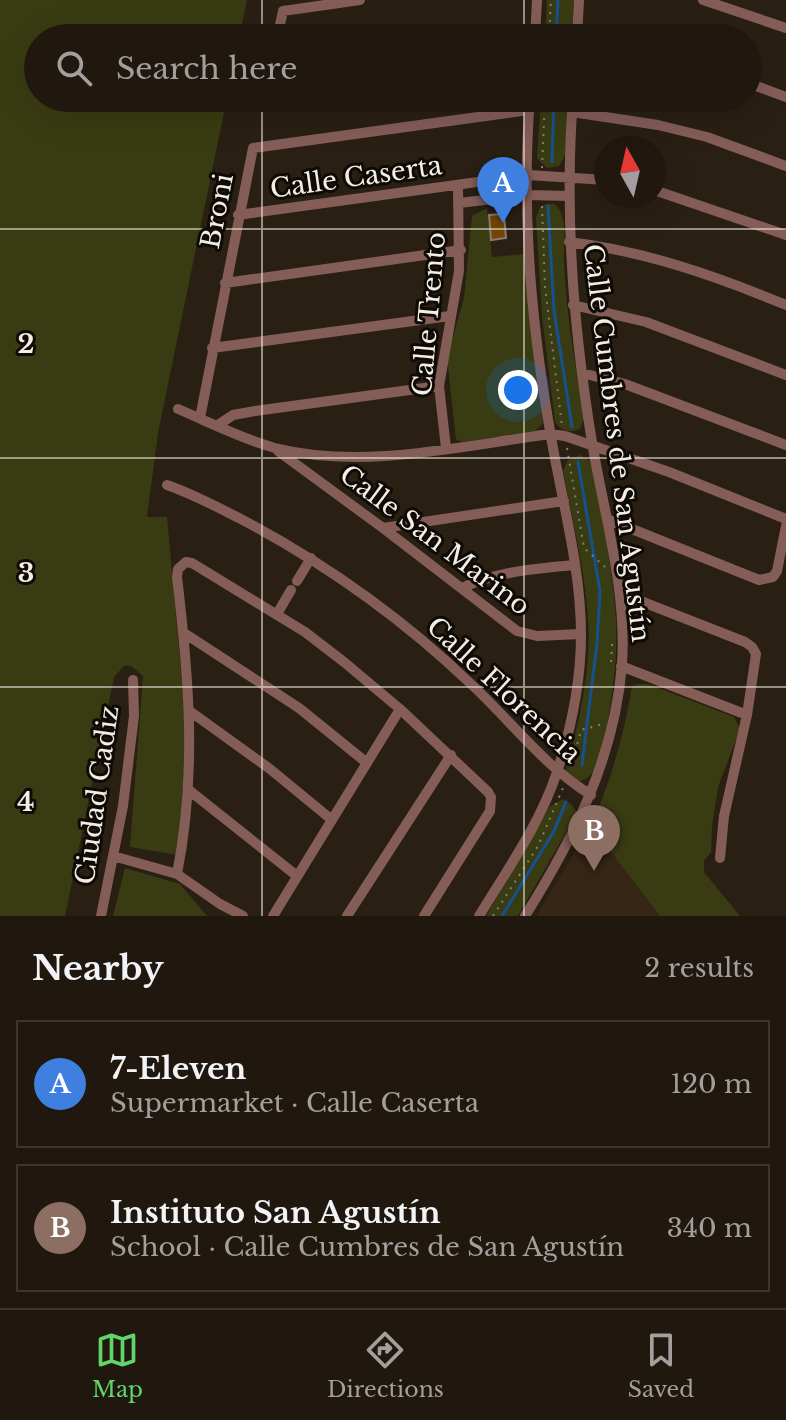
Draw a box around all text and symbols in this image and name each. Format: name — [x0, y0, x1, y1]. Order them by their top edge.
search box — [24, 24, 762, 112]
icon: search — [52, 46, 96, 90]
text: Search here — [116, 50, 297, 87]
north arrow — [594, 136, 666, 208]
street label: Calle Caserta — [268, 149, 445, 205]
pin: A — [477, 157, 529, 223]
street label: Broni — [194, 171, 240, 251]
street label: Calle Trento — [406, 231, 452, 397]
street label: Calle Cumbres de San Agustín — [577, 242, 657, 644]
text: 2 — [18, 328, 34, 360]
your location — [498, 370, 538, 410]
street label: Calle San Marino — [334, 458, 536, 622]
text: 3 — [18, 557, 34, 589]
street label: Calle Florencia — [420, 610, 588, 770]
street label: Ciudad Cadiz — [69, 704, 125, 886]
text: 4 — [17, 786, 35, 818]
pin: B — [568, 805, 620, 871]
text: Nearby — [32, 947, 164, 989]
text: 2 results — [644, 952, 754, 984]
text: 7-Eleven — [110, 1050, 246, 1087]
text: A — [49, 1068, 71, 1100]
text: 120 m — [670, 1068, 752, 1100]
text: Supermarket · Calle Caserta — [110, 1087, 479, 1119]
text: Instituto San Agustín — [110, 1194, 441, 1231]
text: B — [50, 1212, 70, 1244]
text: 340 m — [667, 1212, 752, 1244]
text: School · Calle Cumbres de San Agustín — [110, 1231, 624, 1263]
tab: Map — [92, 1328, 143, 1403]
tab: Directions — [327, 1328, 444, 1403]
tab: Saved — [628, 1328, 694, 1403]

